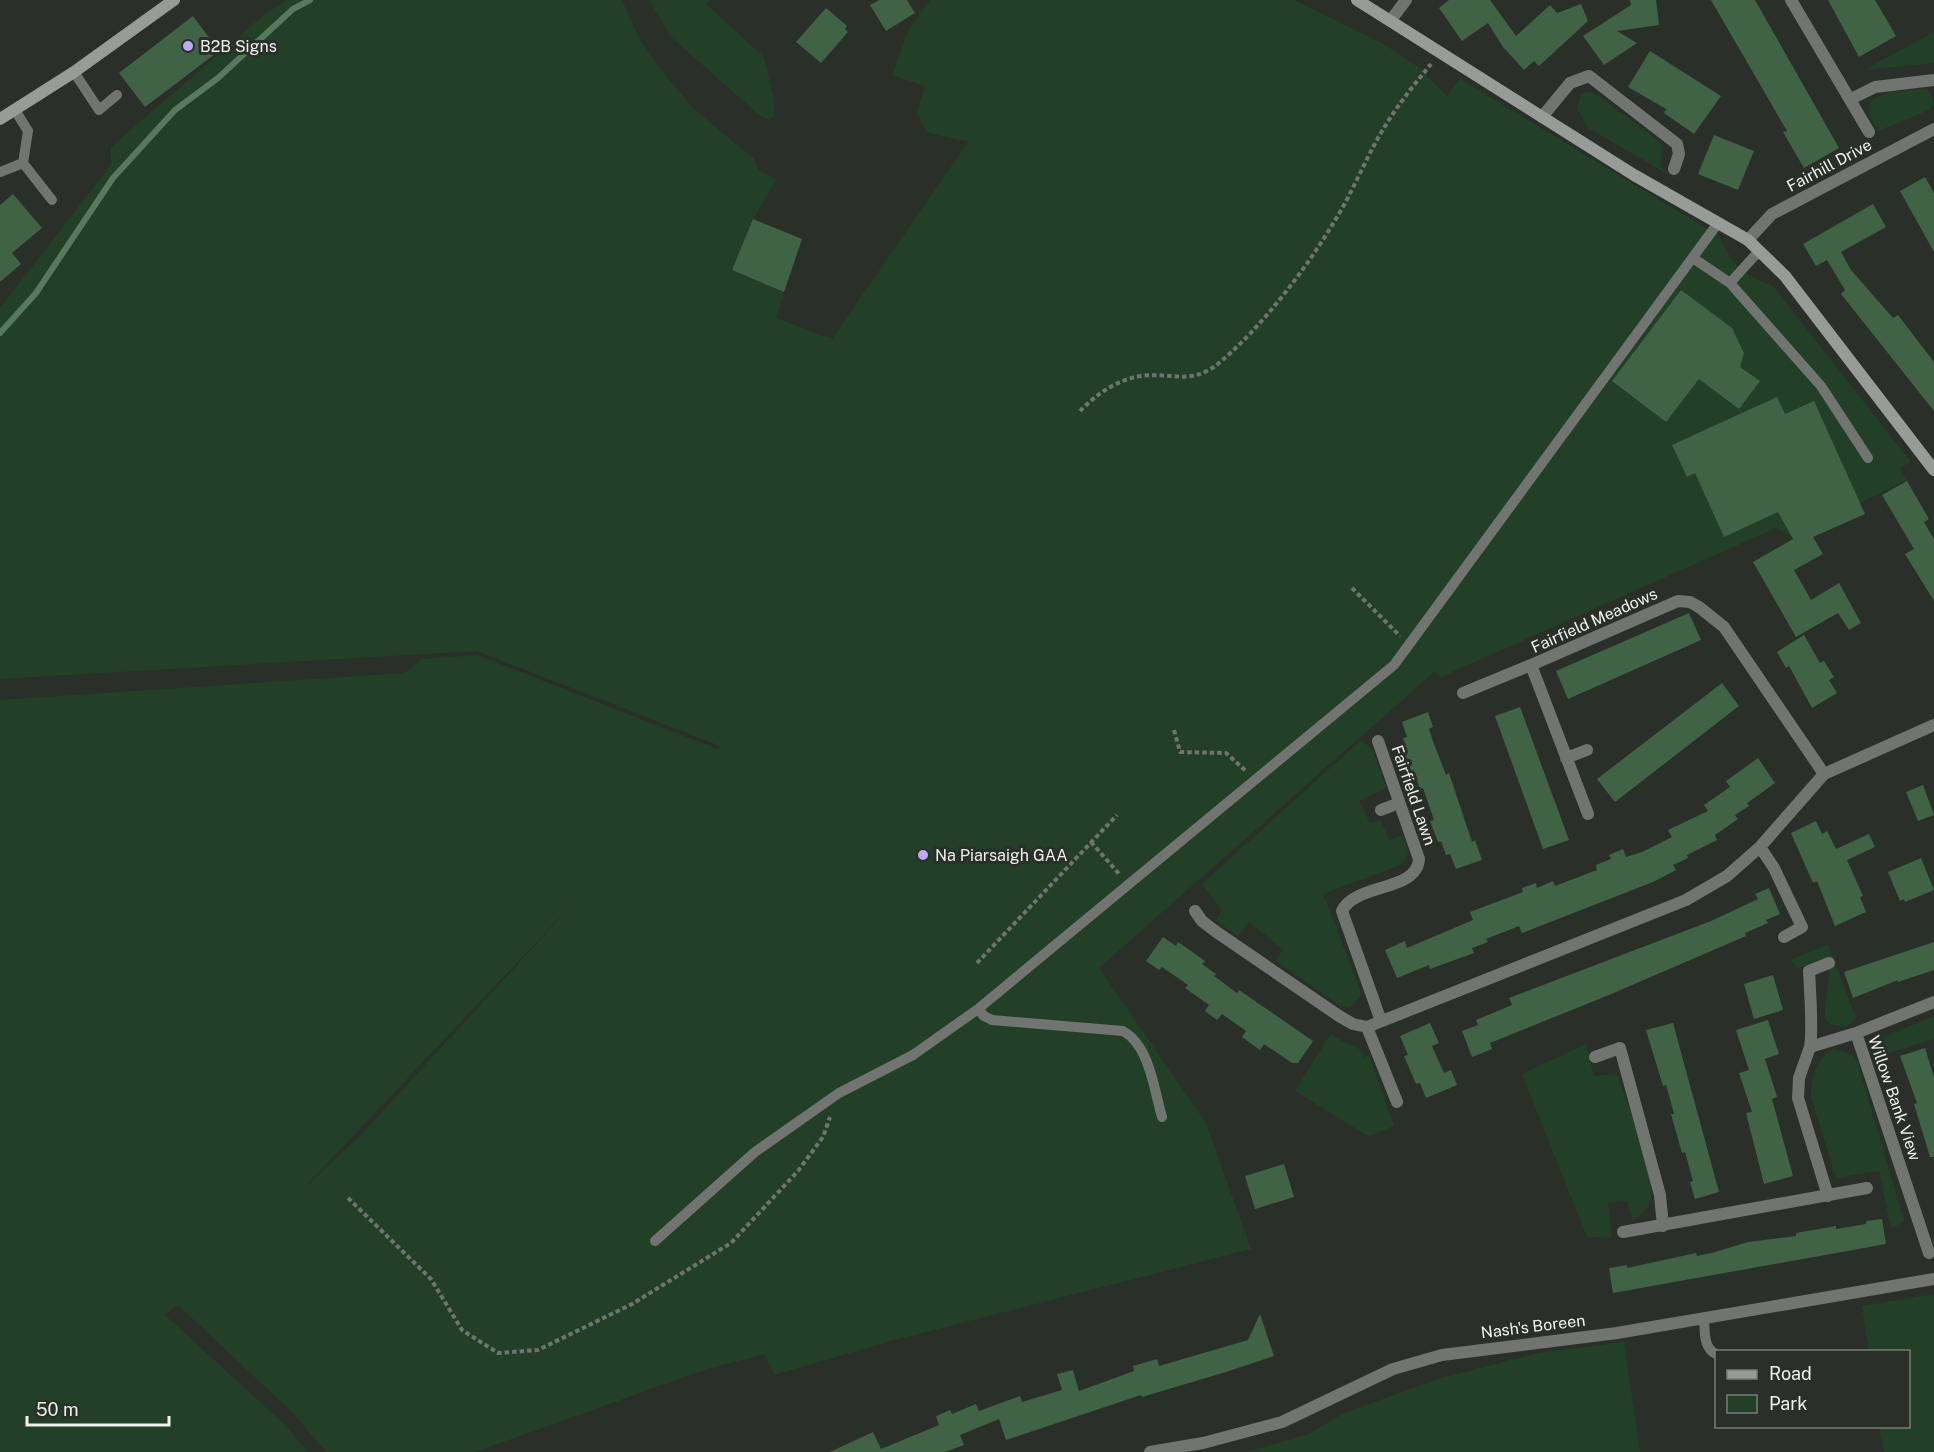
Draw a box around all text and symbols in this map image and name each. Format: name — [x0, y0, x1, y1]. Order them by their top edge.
place label: B2B Signs — [200, 37, 277, 56]
marker: B2B Signs — [181, 39, 195, 53]
street label: Fairhill Drive — [1784, 135, 1875, 196]
street label: Fairfield Meadows — [1528, 584, 1660, 657]
street label: Fairfield Lawn — [1387, 743, 1440, 848]
place label: Na Piarsaigh GAA — [935, 846, 1068, 865]
marker: Na Piarsaigh GAA — [916, 848, 930, 862]
street label: Willow Bank View — [1864, 1033, 1925, 1164]
street label: Nash's Boreen — [1480, 1311, 1586, 1342]
legend — [1715, 1350, 1910, 1428]
text: Road — [1769, 1363, 1812, 1384]
scale bar — [27, 1389, 170, 1427]
text: Park — [1769, 1393, 1807, 1414]
text: 50 m — [36, 1399, 79, 1420]

